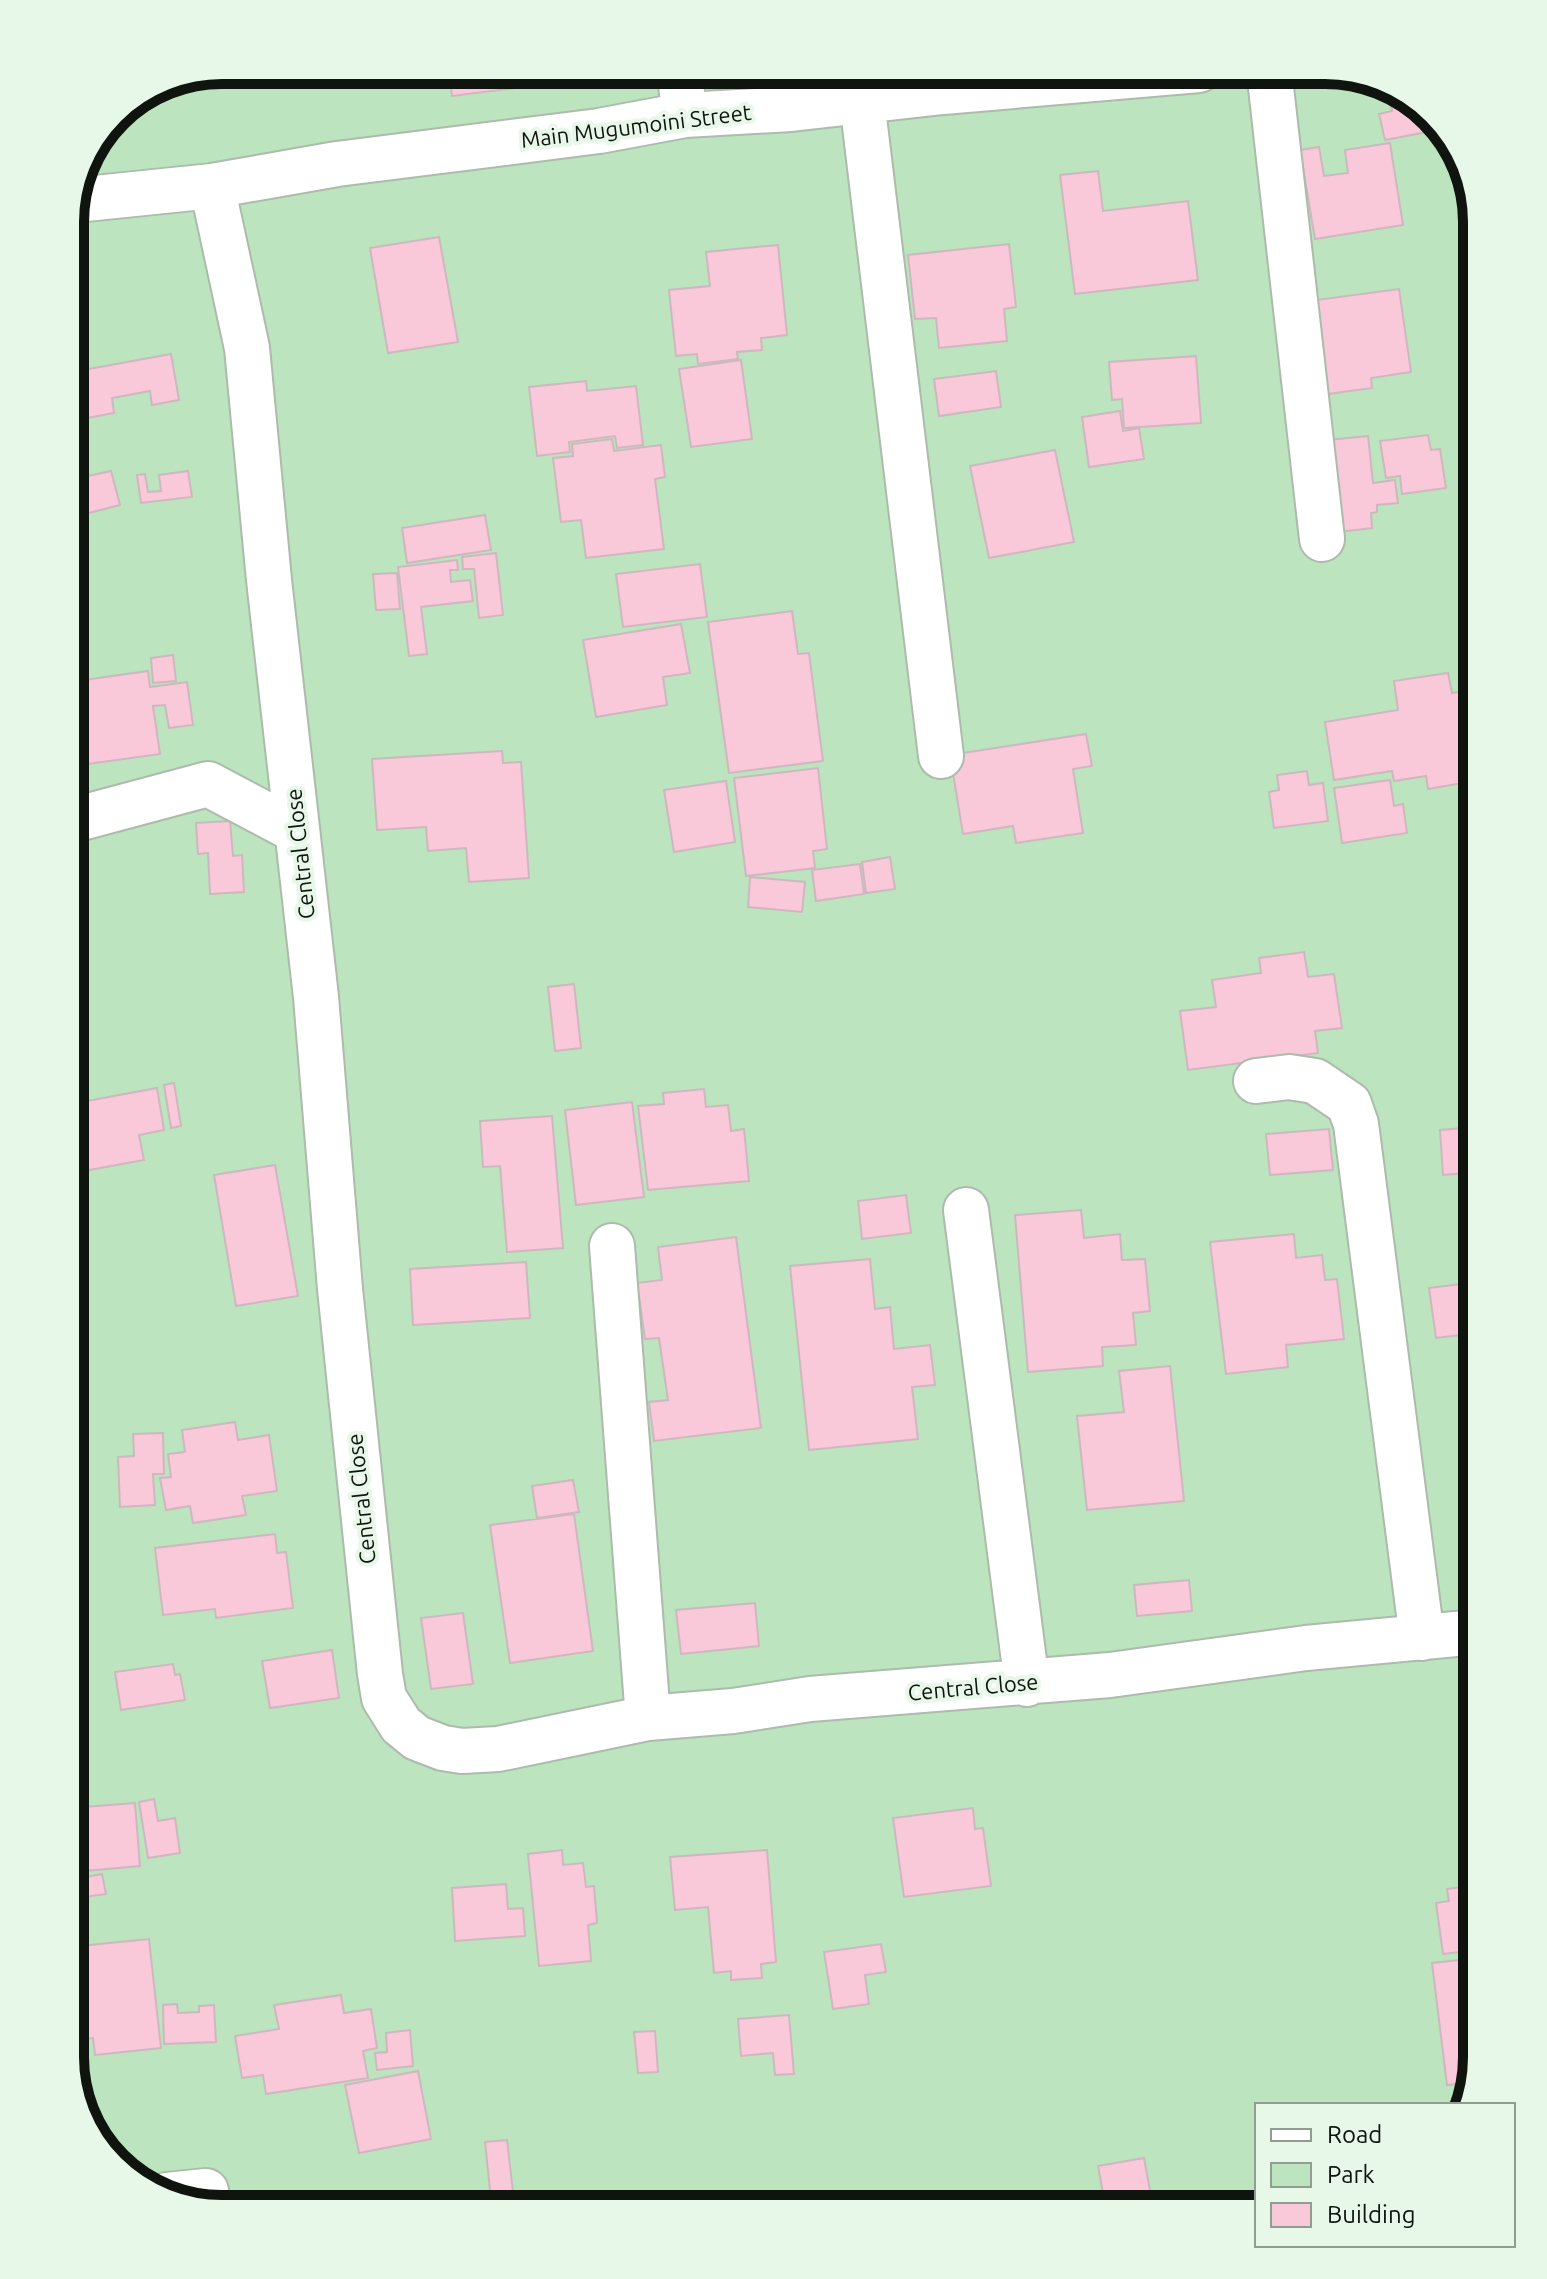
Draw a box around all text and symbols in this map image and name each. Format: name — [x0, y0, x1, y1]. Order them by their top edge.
street label: Main Mugumoini Street — [519, 99, 753, 152]
street label: Central Close — [280, 788, 319, 921]
street label: Central Close — [341, 1433, 380, 1566]
street label: Central Close — [907, 1668, 1039, 1705]
legend — [1255, 2103, 1515, 2247]
text: Road — [1327, 2121, 1382, 2148]
text: Park — [1327, 2161, 1375, 2188]
text: Building — [1327, 2201, 1415, 2228]

